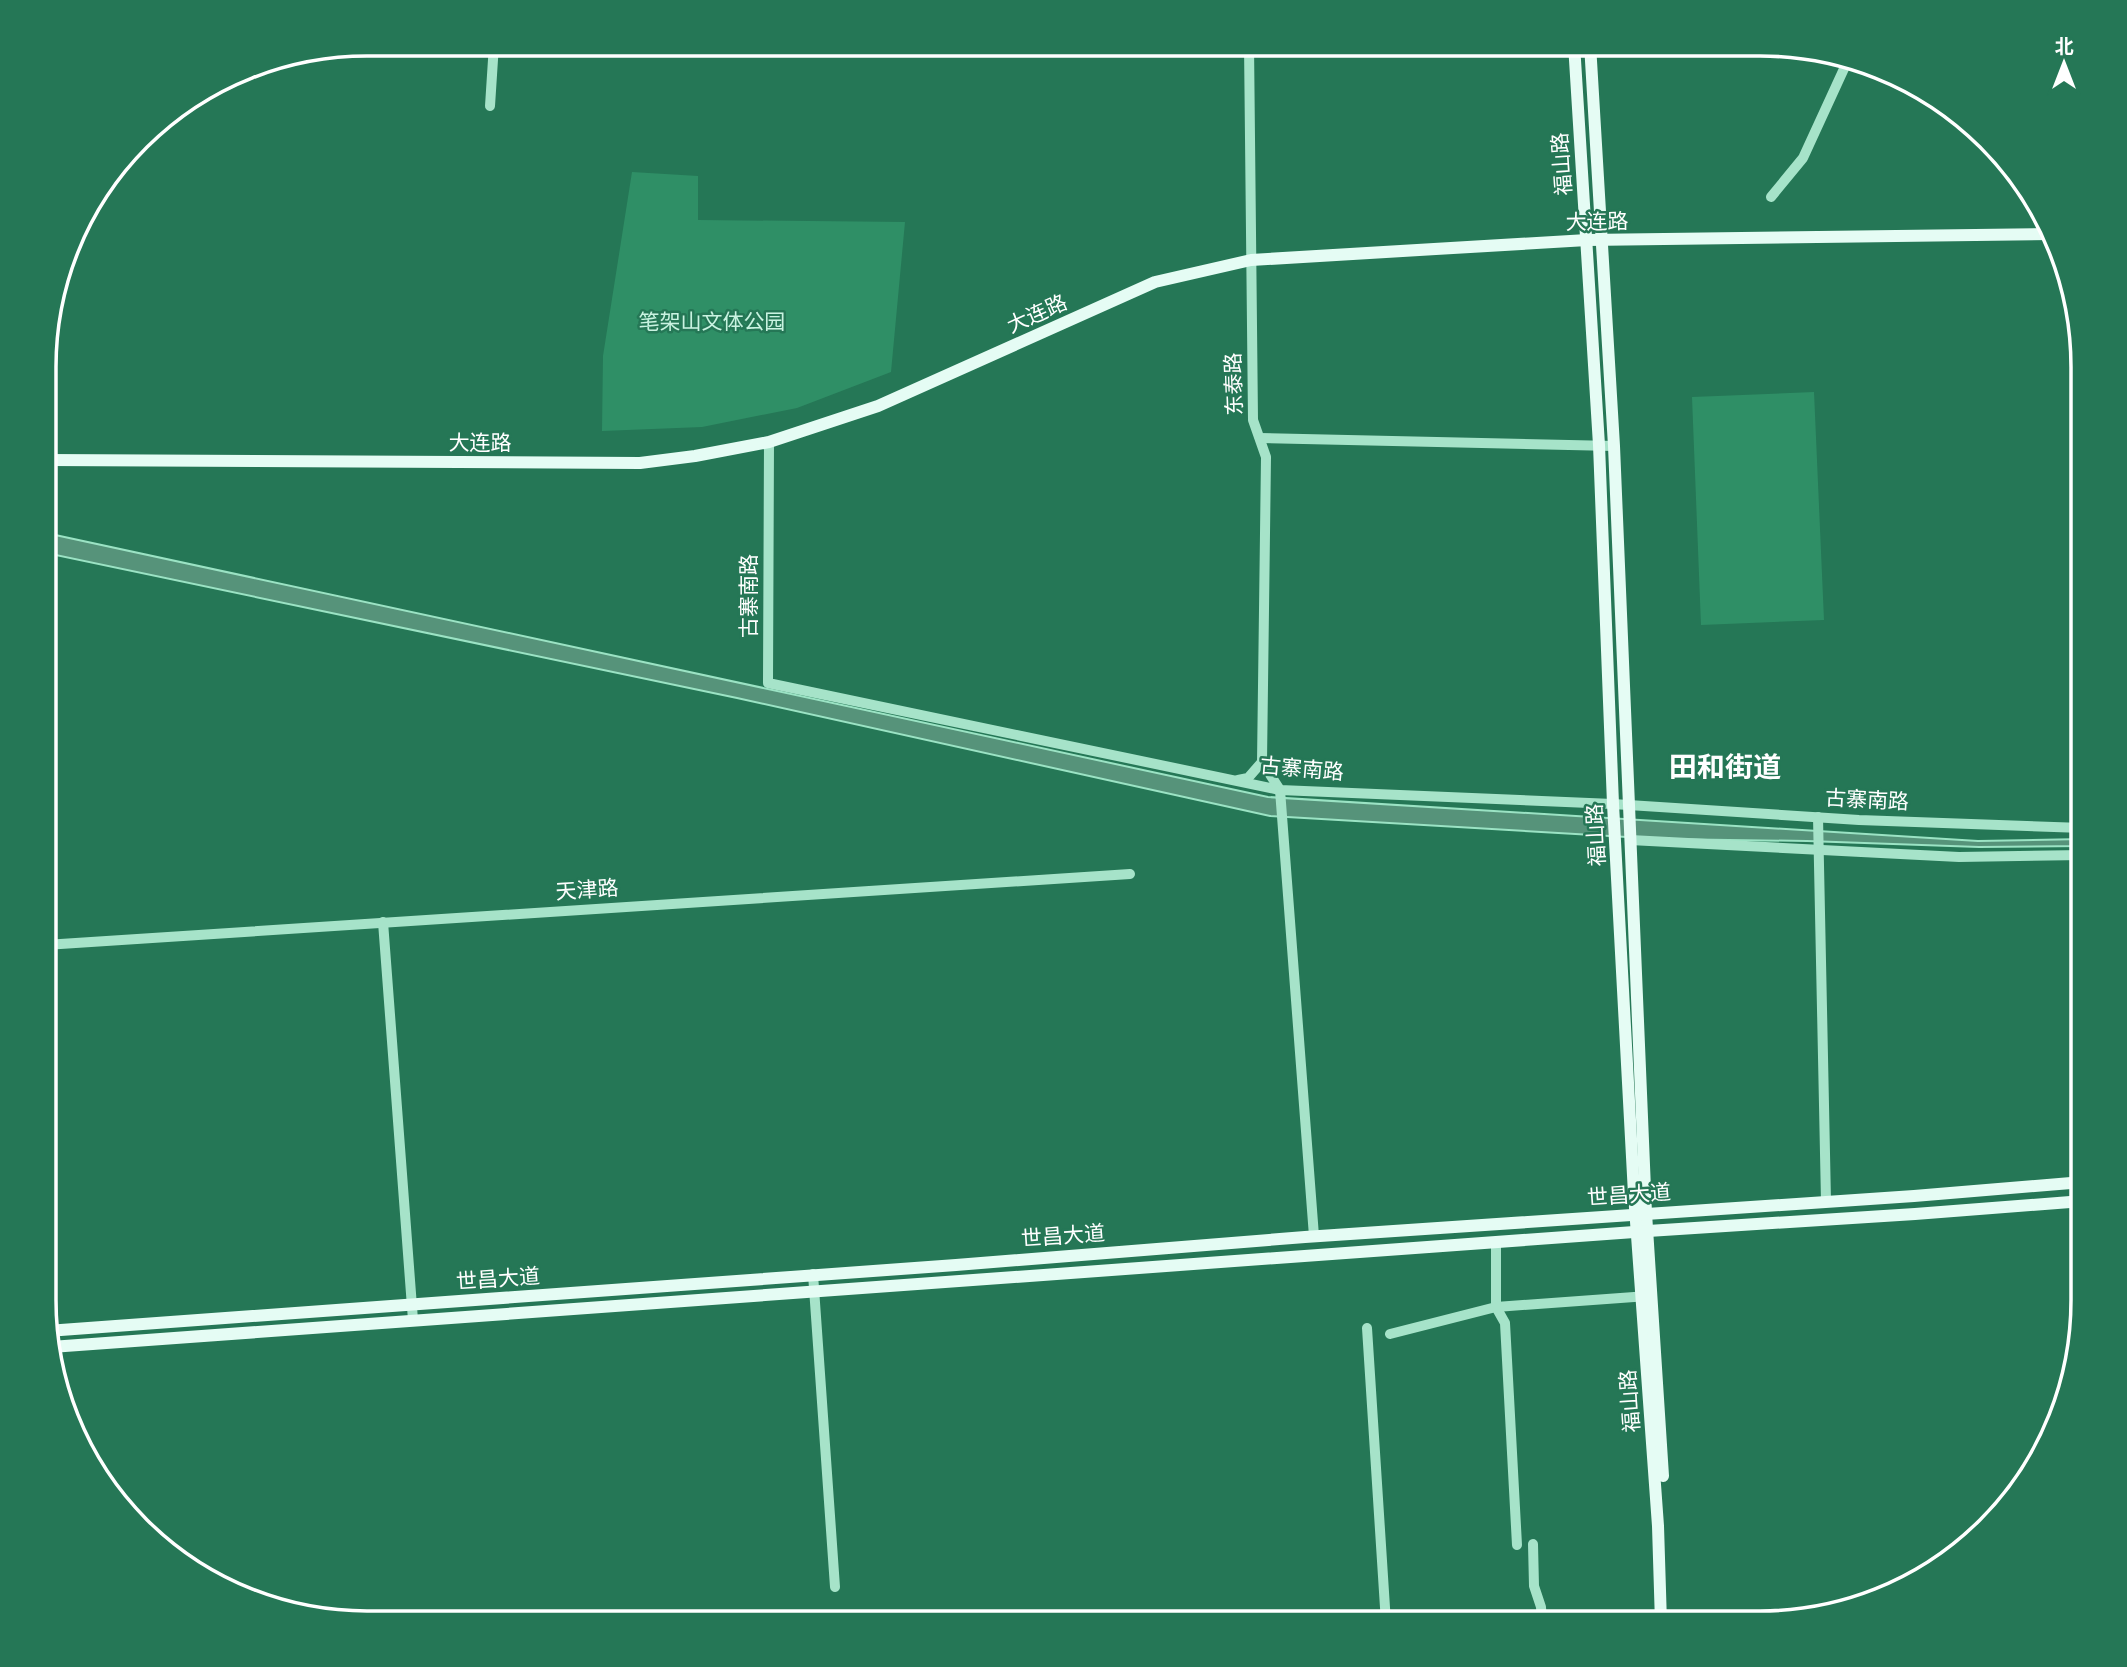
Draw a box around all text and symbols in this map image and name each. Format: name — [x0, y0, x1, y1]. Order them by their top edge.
north arrow — [2029, 28, 2099, 98]
text: 北 — [2054, 34, 2074, 59]
street label: 福山路 — [1546, 132, 1578, 196]
street label: 大连路 — [1565, 207, 1629, 237]
street label: 大连路 — [1003, 288, 1071, 340]
park label: 笔架山文体公园 — [639, 308, 786, 336]
street label: 东泰路 — [1219, 352, 1249, 416]
street label: 大连路 — [449, 429, 512, 457]
street label: 古寨南路 — [735, 554, 763, 638]
district label: 田和街道 — [1669, 749, 1781, 786]
street label: 古寨南路 — [1259, 751, 1345, 787]
street label: 古寨南路 — [1824, 784, 1910, 816]
street label: 福山路 — [1580, 803, 1612, 867]
street label: 天津路 — [555, 874, 619, 906]
street label: 世昌大道 — [1586, 1178, 1672, 1212]
street label: 世昌大道 — [1020, 1219, 1106, 1253]
street label: 世昌大道 — [455, 1262, 541, 1296]
street label: 福山路 — [1614, 1369, 1646, 1433]

